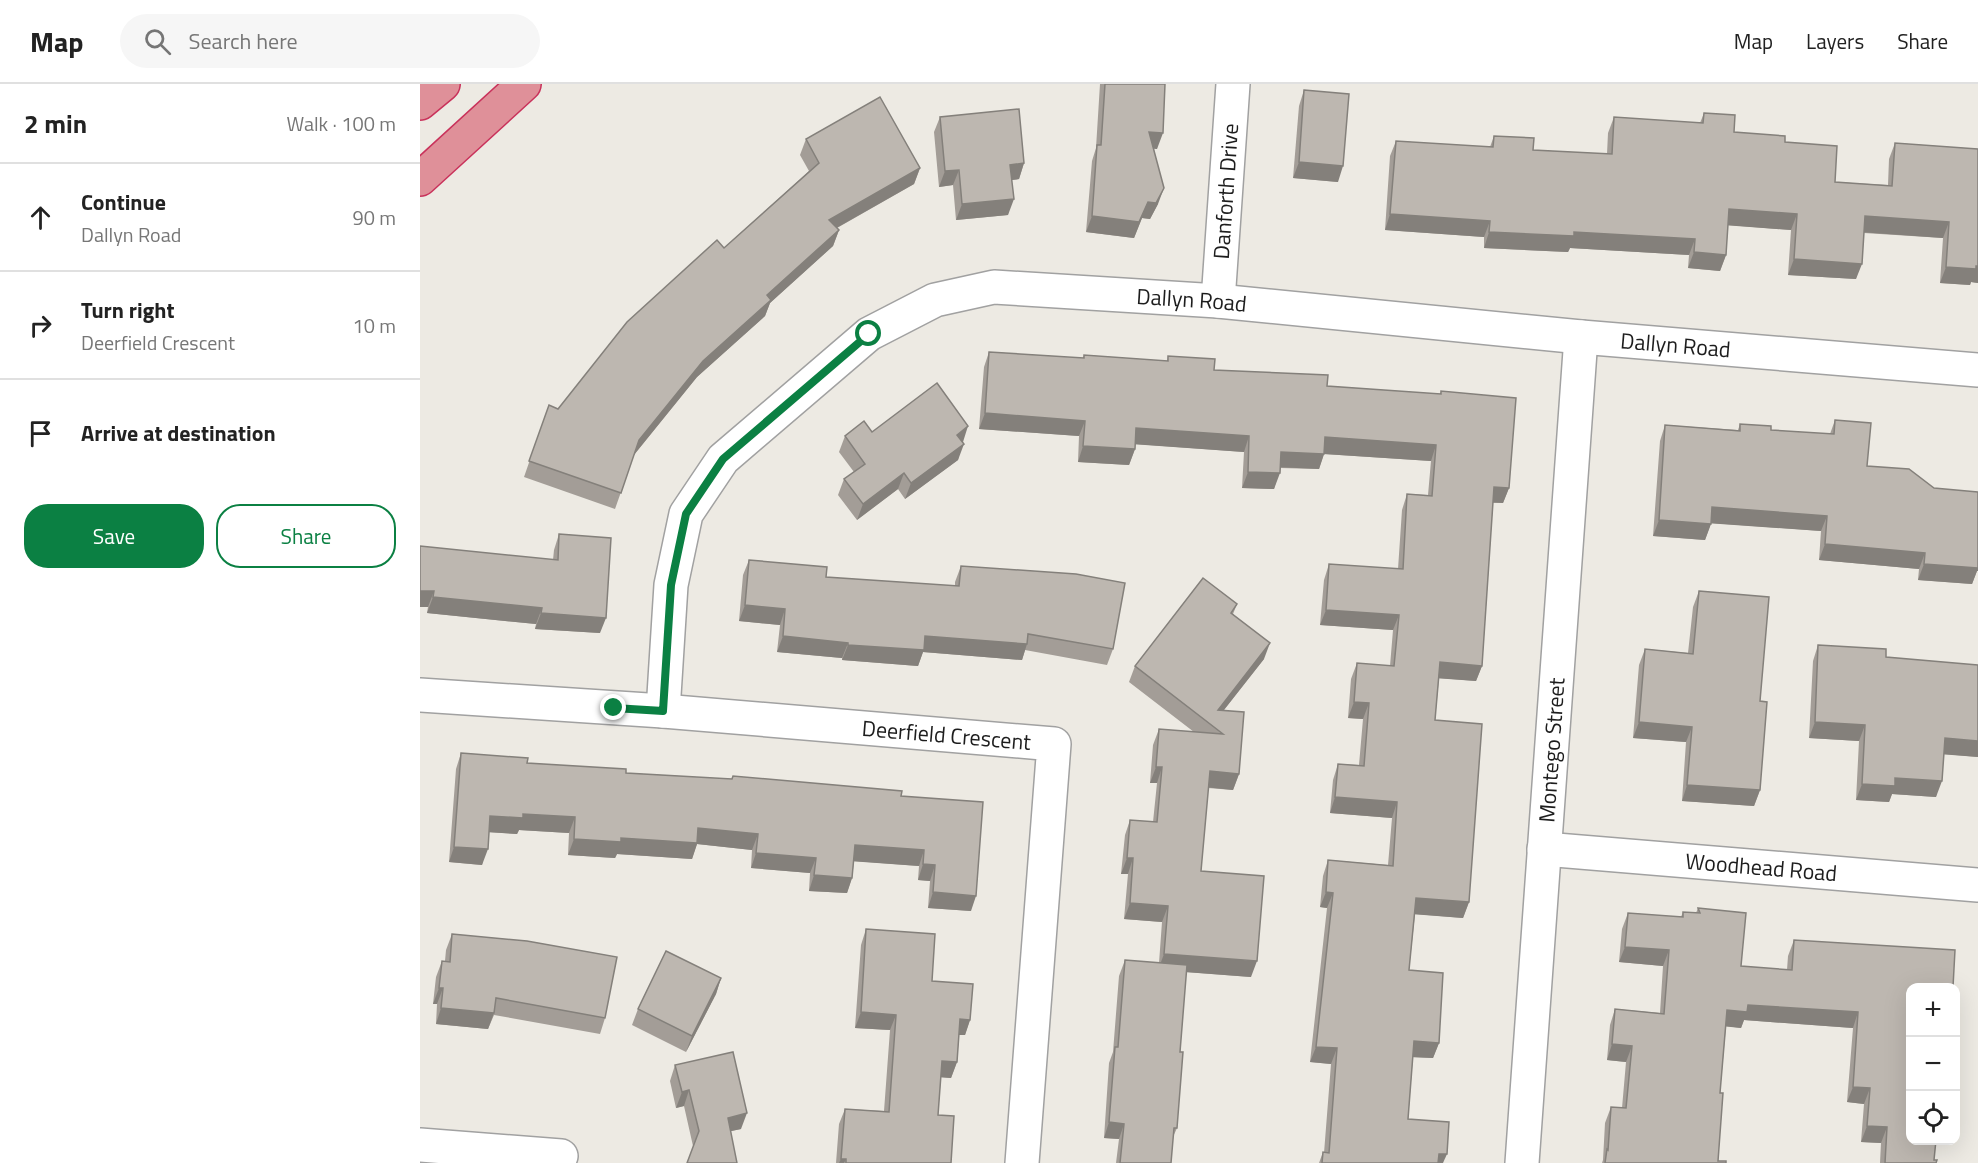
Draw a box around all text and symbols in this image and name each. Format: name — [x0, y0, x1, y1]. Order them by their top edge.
search box — [120, 14, 540, 68]
text: Map — [30, 20, 84, 63]
text: Search here — [189, 24, 298, 58]
icon: search — [141, 25, 174, 58]
text: Map — [1734, 25, 1773, 57]
text: Layers — [1806, 25, 1864, 57]
text: Share — [1897, 25, 1948, 57]
text: 2 min — [24, 104, 87, 143]
text: Walk · 100 m — [287, 108, 396, 139]
street label: Danforth Drive — [1204, 122, 1247, 260]
text: Continue — [81, 185, 166, 219]
icon: ahead — [24, 201, 57, 234]
text: 90 m — [352, 202, 396, 233]
text: Dallyn Road — [81, 219, 181, 250]
street label: Dallyn Road — [1135, 279, 1248, 321]
text: Turn right — [81, 293, 175, 327]
icon: right — [24, 309, 57, 342]
text: 10 m — [352, 310, 396, 341]
route start — [855, 320, 881, 346]
street label: Dallyn Road — [1619, 323, 1732, 366]
text: Deerfield Crescent — [81, 327, 235, 358]
text: Arrive at destination — [81, 416, 276, 450]
icon: arrive — [24, 417, 57, 450]
button: Save — [24, 504, 204, 568]
button: Share — [216, 504, 396, 568]
street label: Montego Street — [1529, 676, 1574, 824]
route end — [600, 694, 626, 720]
street label: Deerfield Crescent — [861, 711, 1033, 759]
street label: Woodhead Road — [1684, 844, 1838, 890]
map controls — [1906, 983, 1960, 1145]
button: + — [1906, 983, 1960, 1037]
button: − — [1906, 1037, 1960, 1091]
button: locate — [1906, 1091, 1960, 1145]

